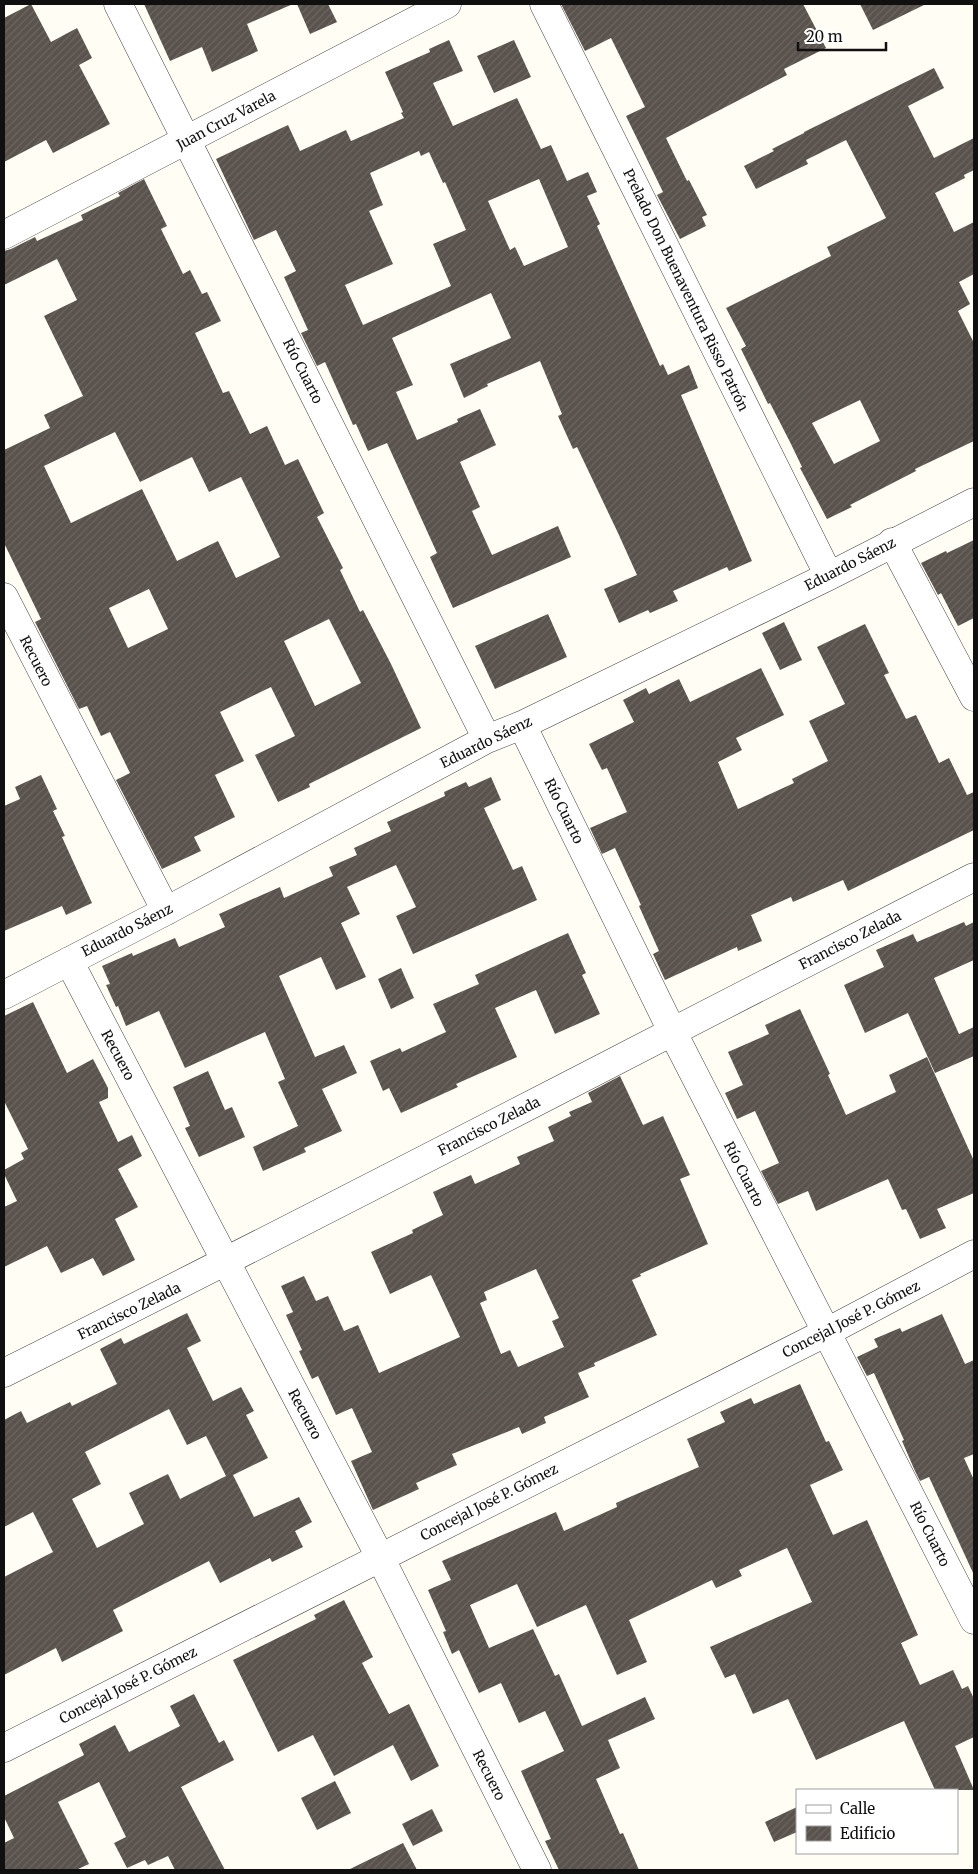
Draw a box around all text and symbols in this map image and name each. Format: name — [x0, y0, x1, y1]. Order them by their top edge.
scale bar — [798, 20, 886, 52]
text: 20 m — [806, 27, 843, 46]
street label: Juan Cruz Varela — [172, 86, 279, 154]
street label: Prelado Don Buenaventura Risso Patrón — [619, 166, 753, 414]
street label: Río Cuarto — [279, 335, 327, 407]
street label: Eduardo Sáenz — [801, 533, 899, 595]
street label: Recuero — [16, 633, 56, 689]
street label: Eduardo Sáenz — [437, 712, 535, 772]
street label: Río Cuarto — [540, 775, 588, 847]
street label: Eduardo Sáenz — [78, 899, 176, 961]
street label: Francisco Zelada — [796, 906, 905, 974]
street label: Recuero — [97, 1027, 139, 1083]
street label: Francisco Zelada — [435, 1092, 544, 1160]
street label: Río Cuarto — [720, 1138, 768, 1210]
street label: Concejal José P. Gómez — [779, 1276, 923, 1362]
street label: Francisco Zelada — [75, 1278, 184, 1344]
street label: Recuero — [284, 1386, 326, 1442]
street label: Concejal José P. Gómez — [417, 1459, 561, 1545]
street label: Río Cuarto — [906, 1498, 954, 1570]
street label: Concejal José P. Gómez — [56, 1642, 200, 1728]
street label: Recuero — [469, 1747, 509, 1803]
legend — [796, 1789, 958, 1854]
text: Calle — [840, 1799, 875, 1818]
text: Edificio — [840, 1824, 896, 1843]

